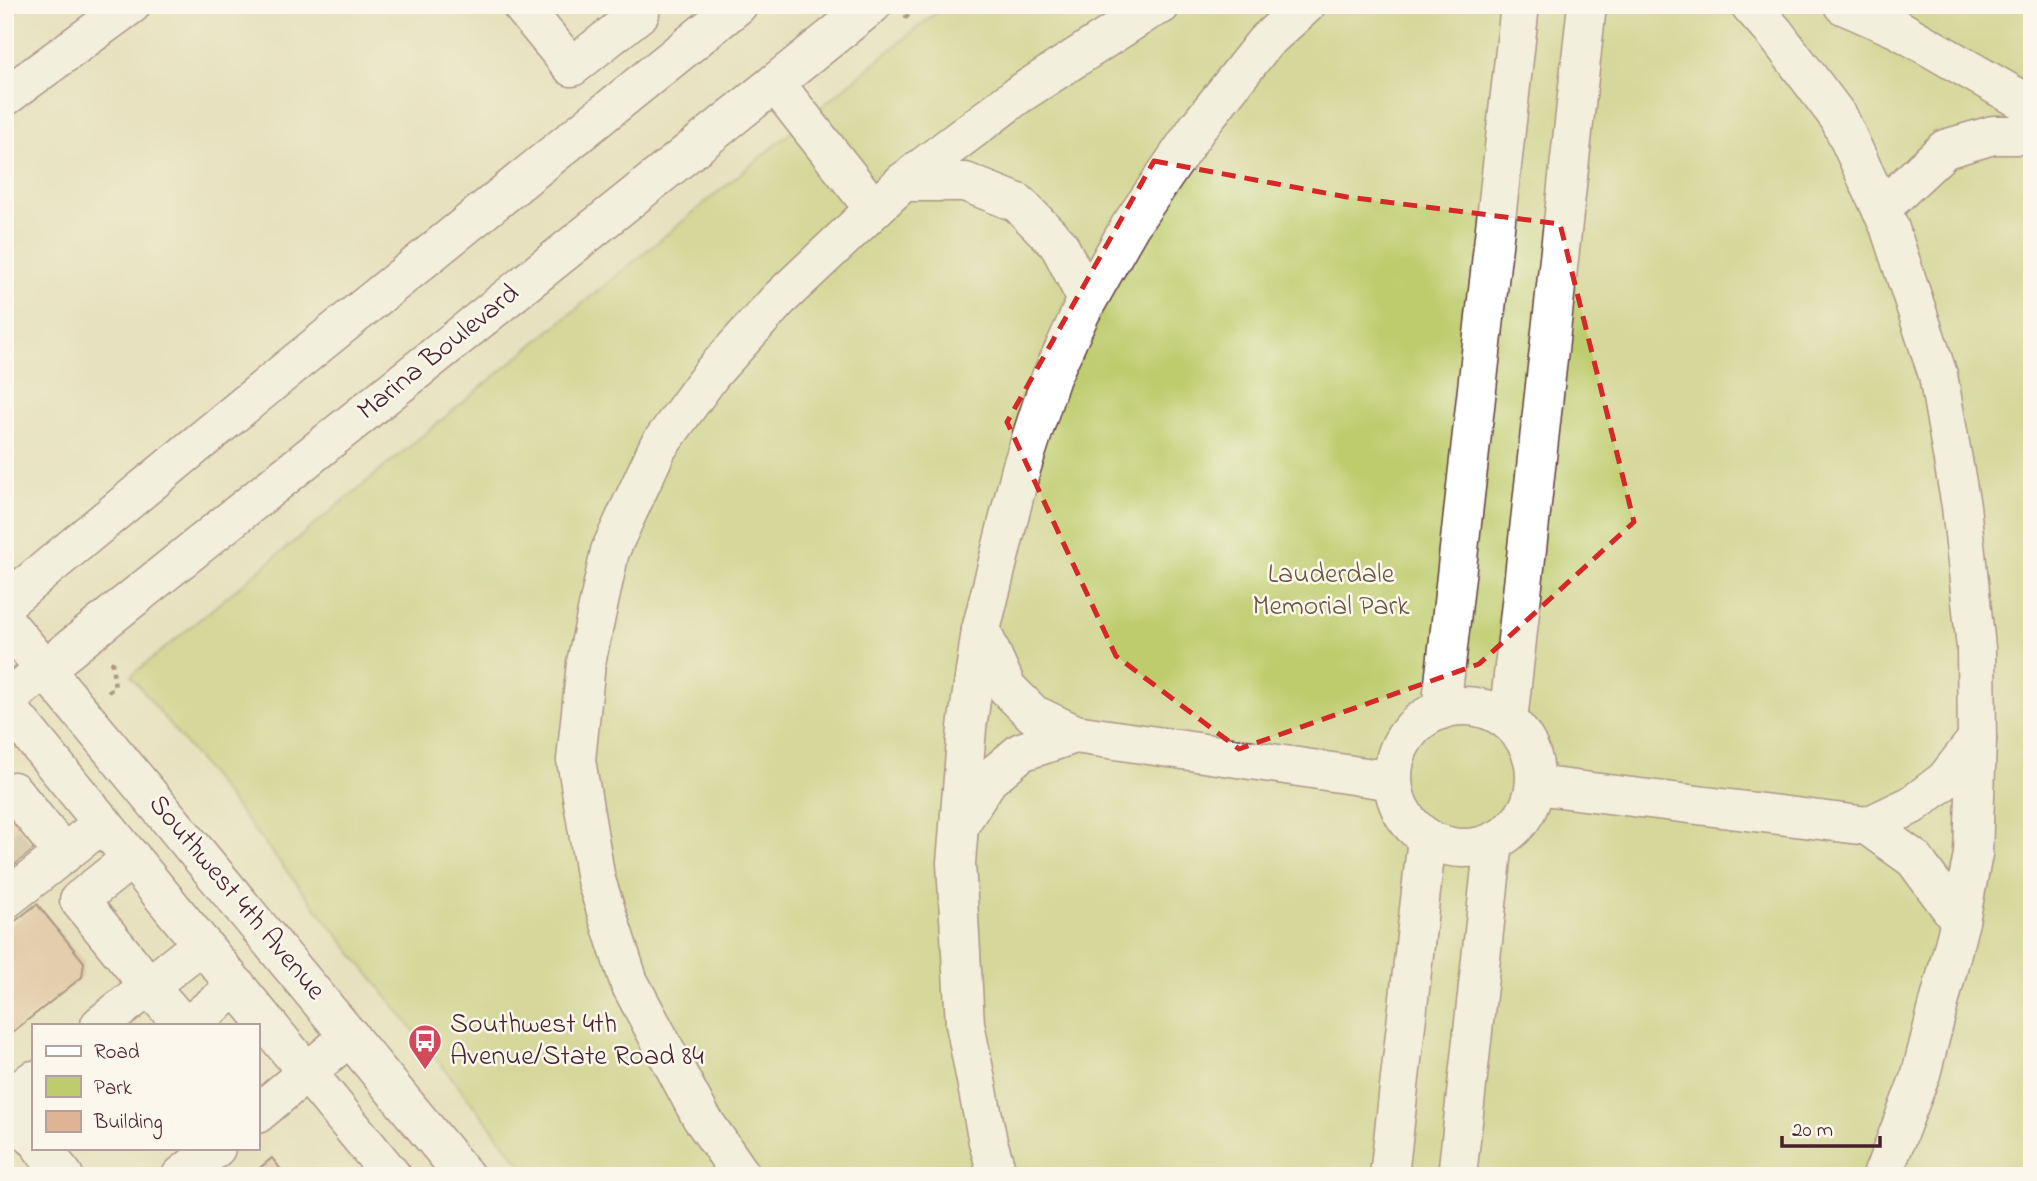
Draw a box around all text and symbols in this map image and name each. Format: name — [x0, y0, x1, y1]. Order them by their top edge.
street label: Marina Boulevard — [349, 274, 529, 431]
park label: Lauderdale Memorial Park — [1253, 555, 1410, 628]
street label: Southwest 4th Avenue — [137, 786, 335, 1010]
place label: Southwest 4th Avenue/State Road 84 — [450, 1005, 704, 1078]
bus stop icon: Southwest 4th Avenue/State Road 84 — [406, 1022, 444, 1071]
legend — [32, 1024, 259, 1150]
text: Road — [94, 1038, 140, 1068]
text: Park — [94, 1074, 133, 1104]
scale bar — [1782, 1104, 1880, 1148]
text: Building — [93, 1108, 163, 1140]
text: 20 m — [1792, 1116, 1833, 1146]

